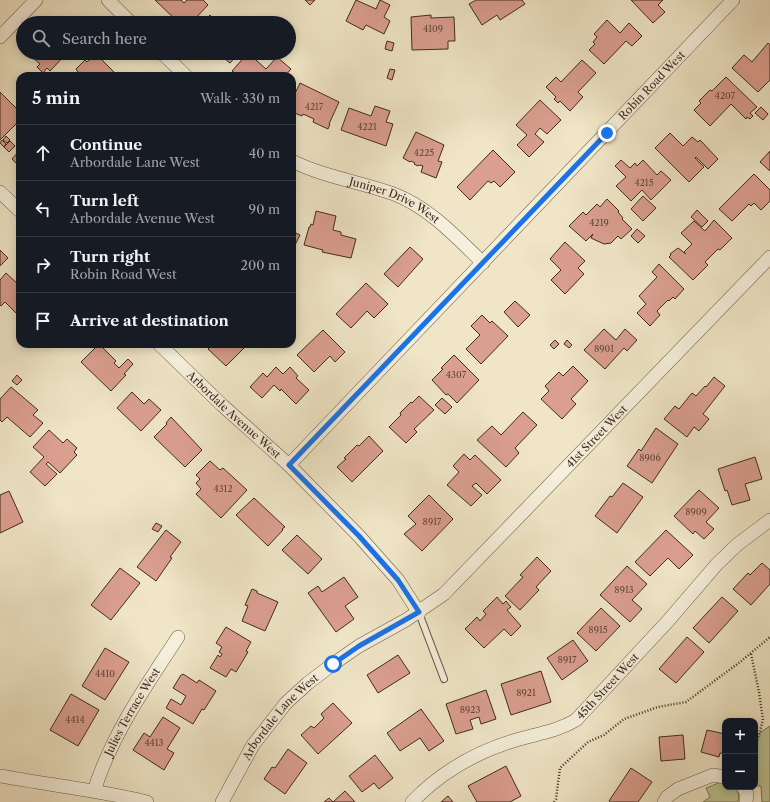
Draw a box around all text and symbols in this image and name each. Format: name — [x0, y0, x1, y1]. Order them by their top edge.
search box — [16, 16, 296, 60]
house number: 4109 — [423, 23, 443, 34]
icon: search — [30, 27, 52, 49]
text: Search here — [62, 29, 147, 48]
street label: Robin Road West — [615, 48, 688, 123]
text: 5 min — [32, 88, 80, 108]
text: Walk · 330 m — [200, 90, 280, 106]
house number: 4207 — [715, 90, 736, 101]
house number: 4217 — [305, 101, 324, 112]
house number: 4221 — [357, 121, 377, 132]
route end — [598, 124, 616, 142]
text: Continue — [70, 135, 142, 154]
icon: ahead — [32, 142, 54, 164]
text: 40 m — [249, 145, 280, 161]
house number: 4225 — [414, 147, 434, 158]
text: Arbordale Lane West — [70, 154, 200, 170]
street label: Juniper Drive West — [346, 174, 443, 226]
house number: 4215 — [634, 177, 654, 188]
text: Turn left — [70, 191, 139, 210]
icon: left — [32, 198, 54, 220]
text: 90 m — [249, 201, 280, 217]
text: Arbordale Avenue West — [70, 210, 215, 226]
house number: 4219 — [589, 217, 609, 228]
text: Turn right — [70, 247, 150, 266]
icon: right — [32, 254, 54, 276]
text: 200 m — [240, 257, 280, 273]
text: Robin Road West — [70, 266, 177, 282]
icon: arrive — [32, 310, 54, 332]
text: Arrive at destination — [70, 311, 229, 330]
house number: 8901 — [594, 343, 614, 354]
street label: Arbordale Avenue West — [183, 367, 284, 461]
house number: 4307 — [446, 369, 467, 380]
street label: 41st Street West — [563, 402, 630, 471]
house number: 8906 — [639, 452, 661, 463]
house number: 4312 — [213, 483, 233, 494]
house number: 8909 — [685, 506, 707, 517]
house number: 8917 — [423, 516, 442, 527]
house number: 8913 — [614, 584, 634, 595]
house number: 8915 — [588, 624, 608, 635]
street label: 45th Street West — [573, 650, 642, 722]
house number: 8917 — [558, 654, 577, 665]
route start — [324, 655, 342, 673]
street label: Julies Terrace West — [100, 665, 163, 760]
house number: 4410 — [95, 668, 115, 679]
street label: Arbordale Lane West — [239, 671, 321, 763]
house number: 8921 — [516, 687, 536, 698]
house number: 8923 — [460, 704, 480, 715]
house number: 4414 — [65, 714, 85, 725]
map controls — [722, 718, 758, 790]
button: + — [722, 718, 758, 754]
house number: 4413 — [144, 737, 164, 748]
button: − — [722, 754, 758, 790]

